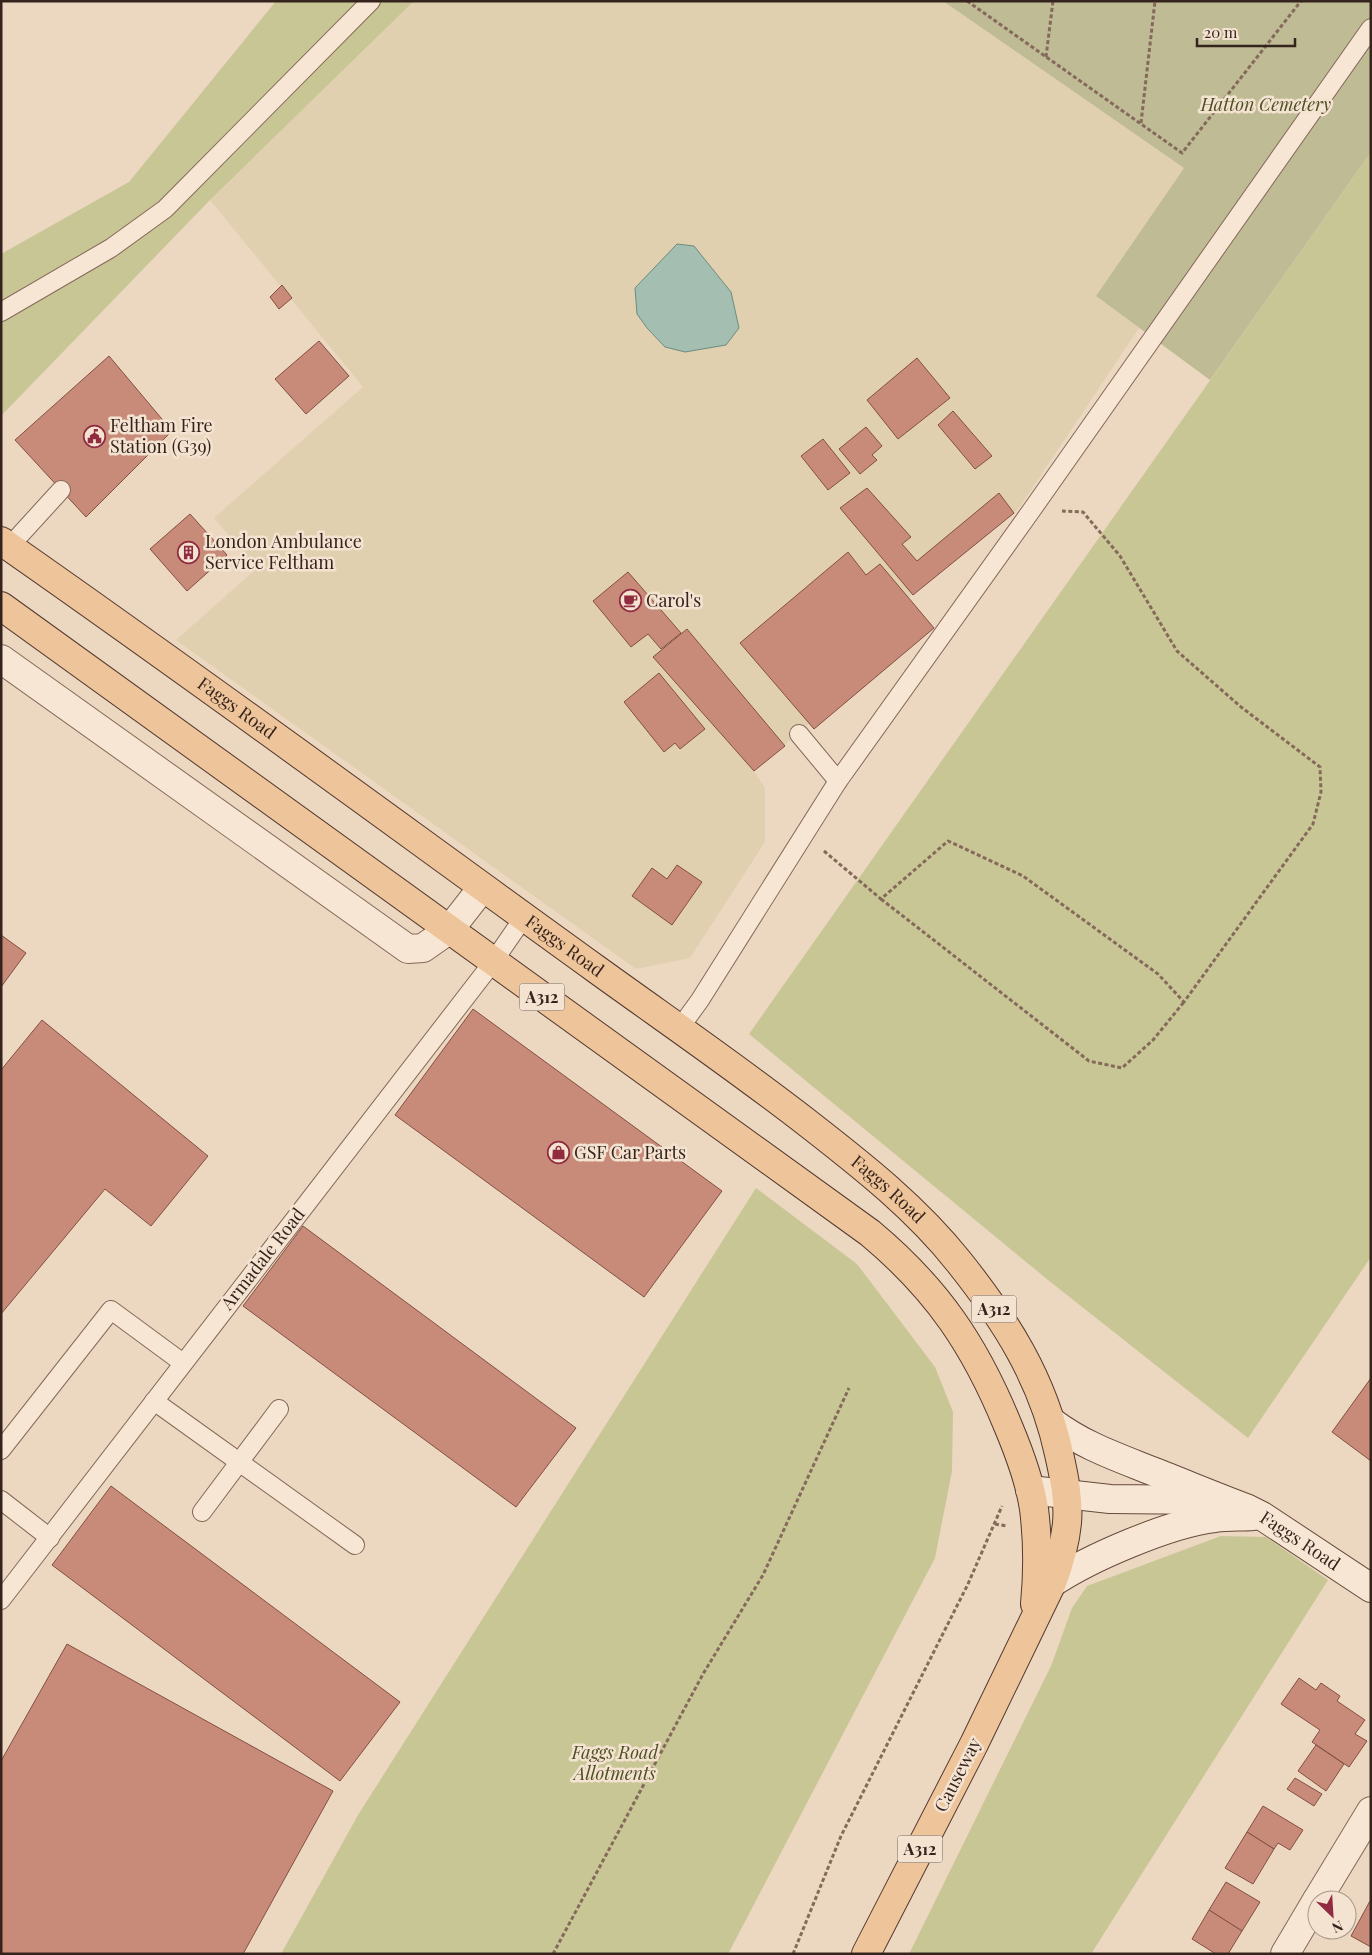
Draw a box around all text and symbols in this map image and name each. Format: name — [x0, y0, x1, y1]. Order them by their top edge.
scale bar — [1197, 15, 1294, 47]
text: 20 m — [1204, 22, 1238, 42]
park label: Hatton Cemetery — [1200, 92, 1332, 116]
place label: Feltham Fire Station (G39) — [110, 413, 213, 458]
public building icon: Feltham Fire Station (G39) — [82, 424, 106, 448]
place label: London Ambulance Service Feltham — [205, 529, 362, 574]
building icon: London Ambulance Service Feltham — [177, 540, 201, 564]
place label: Carol's — [646, 588, 701, 612]
cafe icon: Carol's — [618, 589, 642, 613]
street label: Faggs Road — [193, 671, 282, 744]
street label: Faggs Road — [521, 909, 610, 982]
road number: A312 — [520, 984, 564, 1010]
place label: GSF Car Parts — [574, 1140, 686, 1164]
shop icon: GSF Car Parts — [546, 1141, 570, 1165]
street label: Faggs Road — [847, 1149, 931, 1228]
street label: Armadale Road — [214, 1202, 310, 1315]
road number: A312 — [972, 1296, 1016, 1322]
street label: Faggs Road — [1256, 1505, 1346, 1576]
street label: Causeway — [928, 1733, 986, 1816]
park label: Faggs Road Allotments — [571, 1740, 659, 1785]
road number: A312 — [898, 1836, 942, 1862]
north arrow — [1307, 1890, 1357, 1940]
text: N — [1329, 1916, 1346, 1938]

